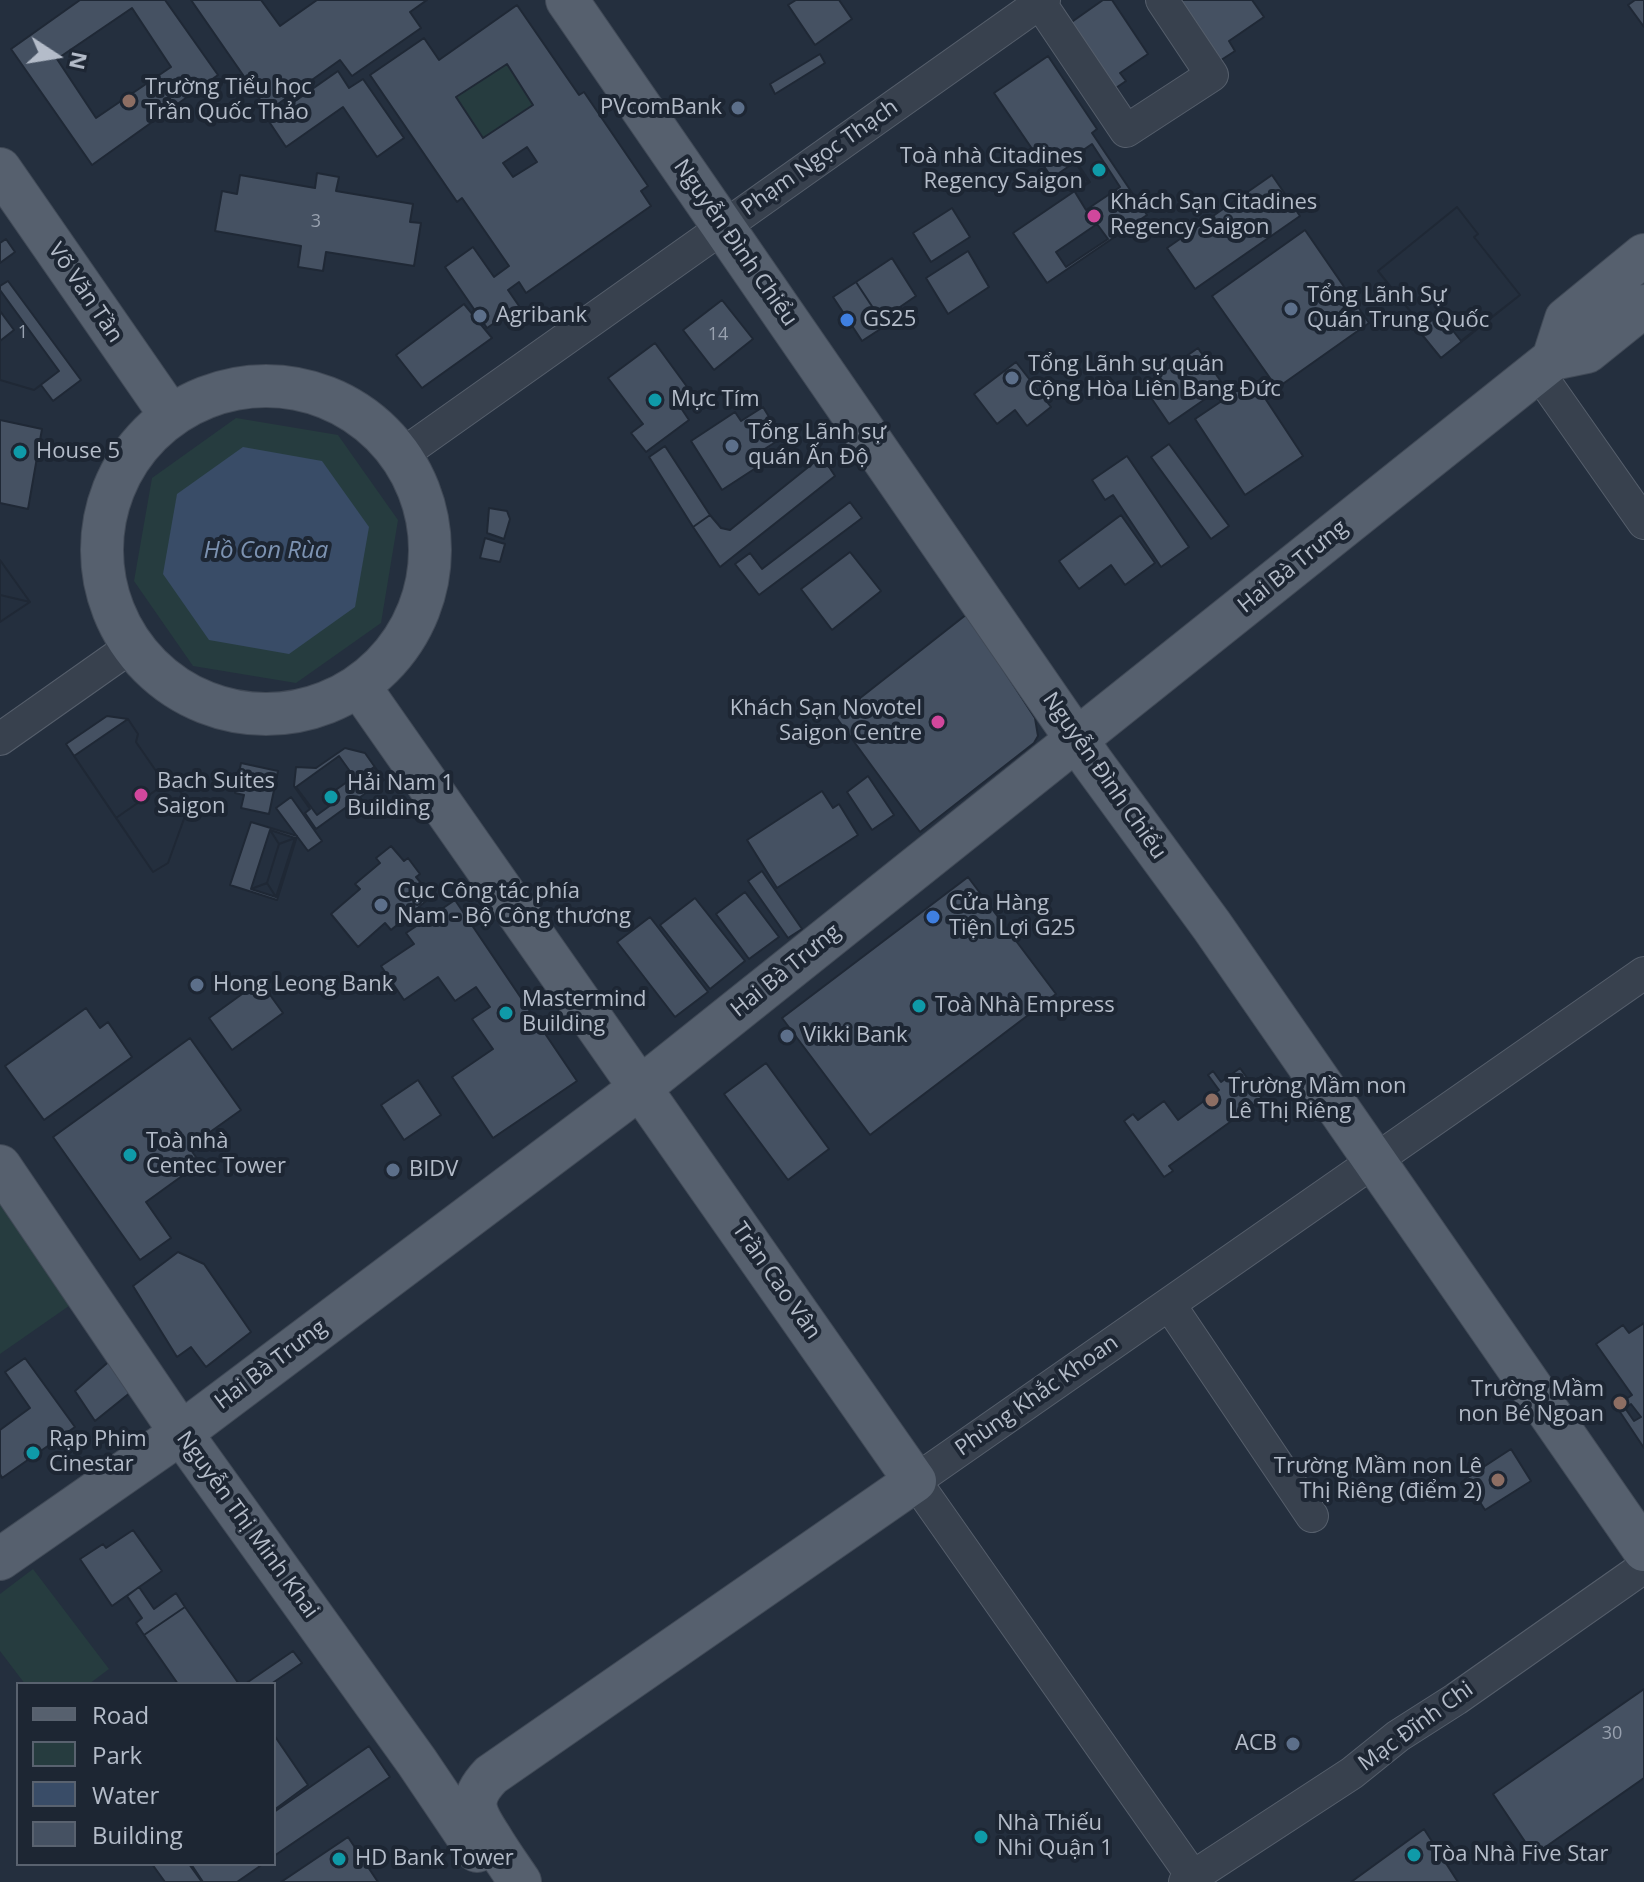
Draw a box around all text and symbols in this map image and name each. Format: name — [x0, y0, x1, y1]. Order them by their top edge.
north arrow — [16, 16, 96, 96]
text: N — [63, 49, 96, 73]
place label: Trường Tiểu học Trần Quốc Thảo — [145, 75, 312, 126]
marker: Trường Tiểu học Trần Quốc Thảo — [120, 92, 138, 110]
street label: Phạm Ngọc Thạch — [737, 94, 903, 222]
place label: PVcomBank — [600, 95, 722, 121]
marker: PVcomBank — [729, 99, 747, 117]
place label: Toà nhà Citadines Regency Saigon — [900, 144, 1083, 196]
street label: Nguyễn Đình Chiểu — [668, 155, 802, 331]
marker: Toà nhà Citadines Regency Saigon — [1090, 161, 1108, 179]
place label: Khách Sạn Citadines Regency Saigon — [1110, 190, 1317, 242]
marker: Khách Sạn Citadines Regency Saigon — [1085, 207, 1103, 225]
house number: 3 — [311, 211, 321, 233]
street label: Võ Văn Tần — [42, 238, 128, 348]
place label: Tổng Lãnh Sự Quán Trung Quốc — [1307, 283, 1489, 334]
marker: Tổng Lãnh Sự Quán Trung Quốc — [1282, 300, 1300, 318]
place label: Agribank — [496, 303, 587, 329]
marker: Agribank — [471, 307, 489, 325]
place label: GS25 — [863, 307, 916, 333]
marker: GS25 — [838, 311, 856, 329]
house number: 1 — [18, 322, 28, 344]
house number: 14 — [708, 324, 728, 346]
place label: Tổng Lãnh sự quán Cộng Hòa Liên Bang Ðức — [1028, 352, 1281, 404]
marker: Tổng Lãnh sự quán Cộng Hòa Liên Bang Ðức — [1003, 369, 1021, 387]
place label: Mực Tím — [671, 387, 760, 413]
marker: Mực Tím — [646, 391, 664, 409]
place label: Tổng Lãnh sự quán Ấn Độ — [748, 420, 886, 472]
marker: Tổng Lãnh sự quán Ấn Độ — [723, 437, 741, 455]
place label: House 5 — [36, 439, 120, 465]
marker: House 5 — [11, 443, 29, 461]
street label: Hai Bà Trưng — [1233, 515, 1353, 619]
water label: Hồ Con Rùa — [204, 537, 328, 565]
street label: Nguyễn Đình Chiểu — [1037, 688, 1171, 864]
place label: Khách Sạn Novotel Saigon Centre — [730, 696, 922, 748]
marker: Khách Sạn Novotel Saigon Centre — [929, 713, 947, 731]
place label: Bach Suites Saigon — [157, 769, 275, 820]
place label: Hải Nam 1 Building — [347, 771, 454, 822]
marker: Bach Suites Saigon — [132, 786, 150, 804]
marker: Hải Nam 1 Building — [322, 788, 340, 806]
place label: Cục Công tác phía Nam - Bộ Công thương — [397, 879, 631, 930]
place label: Cửa Hàng Tiện Lợi G25 — [949, 891, 1076, 942]
marker: Cục Công tác phía Nam - Bộ Công thương — [372, 896, 390, 914]
marker: Cửa Hàng Tiện Lợi G25 — [924, 908, 942, 926]
street label: Hai Bà Trưng — [726, 919, 846, 1023]
place label: Hong Leong Bank — [213, 972, 393, 998]
marker: Hong Leong Bank — [188, 976, 206, 994]
place label: Mastermind Building — [522, 987, 647, 1038]
place label: Toà Nhà Empress — [935, 993, 1115, 1019]
marker: Toà Nhà Empress — [910, 997, 928, 1015]
marker: Mastermind Building — [497, 1004, 515, 1022]
place label: Vikki Bank — [803, 1023, 908, 1049]
marker: Vikki Bank — [778, 1027, 796, 1045]
place label: Trường Mầm non Lê Thị Riêng — [1228, 1074, 1407, 1126]
marker: Trường Mầm non Lê Thị Riêng — [1203, 1091, 1221, 1109]
place label: Toà nhà Centec Tower — [146, 1129, 286, 1180]
marker: Toà nhà Centec Tower — [121, 1146, 139, 1164]
place label: BIDV — [409, 1157, 458, 1183]
marker: BIDV — [384, 1161, 402, 1179]
street label: Trần Cao Vân — [726, 1218, 826, 1344]
street label: Hai Bà Trưng — [210, 1314, 332, 1416]
street label: Phùng Khắc Khoan — [950, 1330, 1124, 1462]
place label: Trường Mầm non Bé Ngoan — [1458, 1377, 1604, 1428]
marker: Trường Mầm non Bé Ngoan — [1611, 1394, 1629, 1412]
place label: Rạp Phim Cinestar — [49, 1427, 147, 1478]
street label: Nguyễn Thị Minh Khai — [170, 1427, 324, 1623]
marker: Rạp Phim Cinestar — [24, 1444, 42, 1462]
place label: Trường Mầm non Lê Thị Riêng (điểm 2) — [1274, 1454, 1482, 1506]
marker: Trường Mầm non Lê Thị Riêng (điểm 2) — [1489, 1471, 1507, 1489]
street label: Mạc Đĩnh Chi — [1353, 1677, 1479, 1777]
legend — [16, 1682, 276, 1866]
text: Road — [92, 1698, 149, 1731]
house number: 30 — [1602, 1723, 1622, 1745]
place label: ACB — [1235, 1731, 1277, 1757]
marker: ACB — [1284, 1735, 1302, 1753]
text: Park — [92, 1738, 142, 1771]
text: Water — [92, 1778, 159, 1811]
place label: Nhà Thiếu Nhi Quận 1 — [997, 1811, 1113, 1862]
text: Building — [92, 1818, 183, 1851]
marker: Nhà Thiếu Nhi Quận 1 — [972, 1828, 990, 1846]
place label: Tòa Nhà Five Star — [1430, 1842, 1608, 1868]
place label: HD Bank Tower — [355, 1846, 514, 1872]
marker: Tòa Nhà Five Star — [1405, 1846, 1423, 1864]
marker: HD Bank Tower — [330, 1850, 348, 1868]

